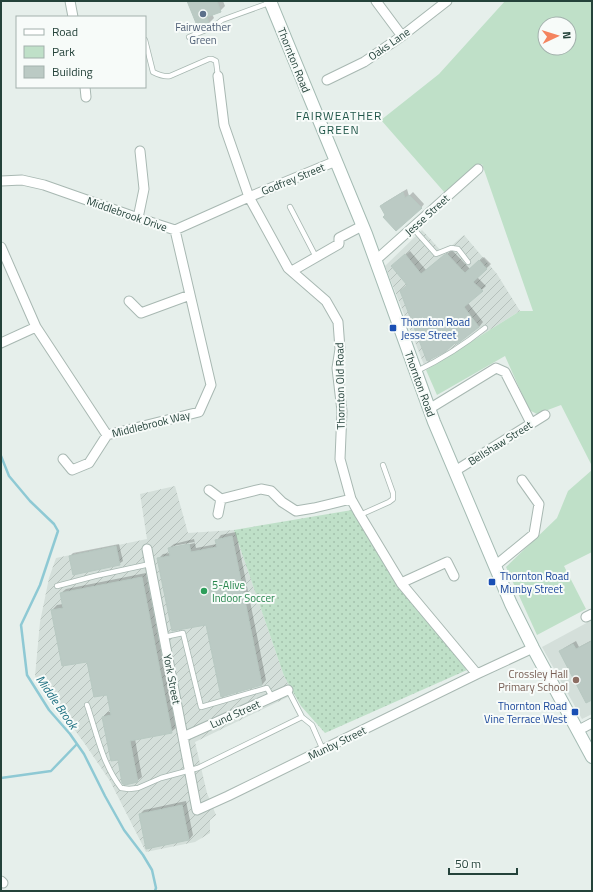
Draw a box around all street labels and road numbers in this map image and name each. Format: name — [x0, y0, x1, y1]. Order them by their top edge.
street label: Oaks Lane — [365, 23, 414, 64]
street label: Thornton Road — [274, 25, 314, 95]
street label: Godfrey Street — [259, 159, 327, 199]
street label: Jesse Street — [401, 190, 453, 239]
street label: Middlebrook Drive — [85, 193, 170, 235]
street label: Thornton Old Road — [331, 342, 349, 430]
street label: Thornton Road — [401, 349, 439, 419]
street label: Middlebrook Way — [110, 406, 193, 442]
street label: Bellshaw Street — [465, 417, 535, 469]
street label: York Street — [159, 653, 185, 706]
street label: Lund Street — [207, 696, 263, 732]
street label: Munby Street — [305, 722, 369, 764]

